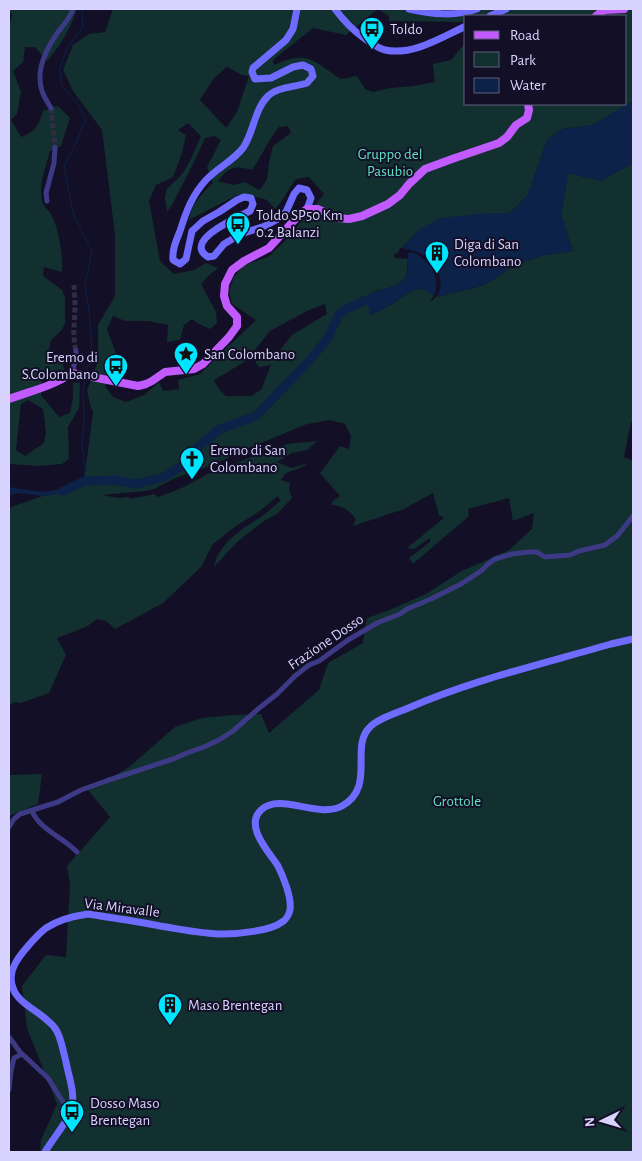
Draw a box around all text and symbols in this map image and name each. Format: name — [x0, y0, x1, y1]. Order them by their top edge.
legend — [464, 15, 627, 105]
bus stop icon: Toldo — [359, 16, 385, 50]
place label: Toldo — [390, 22, 423, 37]
text: Road — [510, 28, 540, 43]
text: Park — [510, 53, 536, 68]
text: Water — [510, 78, 546, 93]
park label: Gruppo del Pasubio — [358, 147, 422, 179]
place label: Toldo SP50 Km 0.2 Balanzi — [256, 208, 343, 240]
bus stop icon: Toldo SP50 Km 0.2 Balanzi — [225, 211, 251, 245]
place label: Diga di San Colombano — [454, 237, 521, 269]
building icon: Diga di San Colombano — [424, 240, 450, 274]
place icon: San Colombano — [173, 341, 199, 375]
place label: San Colombano — [204, 347, 295, 362]
place label: Eremo di S.Colombano — [22, 350, 98, 382]
bus stop icon: Eremo di S.Colombano — [103, 353, 129, 387]
place label: Eremo di San Colombano — [210, 443, 286, 475]
church icon: Eremo di San Colombano — [179, 446, 205, 480]
street label: Frazione Dosso — [286, 611, 366, 673]
park label: Grottole — [433, 794, 481, 809]
street label: Via Miravalle — [83, 896, 161, 920]
building icon: Maso Brentegan — [157, 992, 183, 1026]
place label: Maso Brentegan — [188, 998, 282, 1013]
place label: Dosso Maso Brentegan — [90, 1096, 160, 1128]
north arrow — [577, 1096, 627, 1146]
bus stop icon: Dosso Maso Brentegan — [59, 1099, 85, 1133]
text: N — [583, 1117, 597, 1128]

